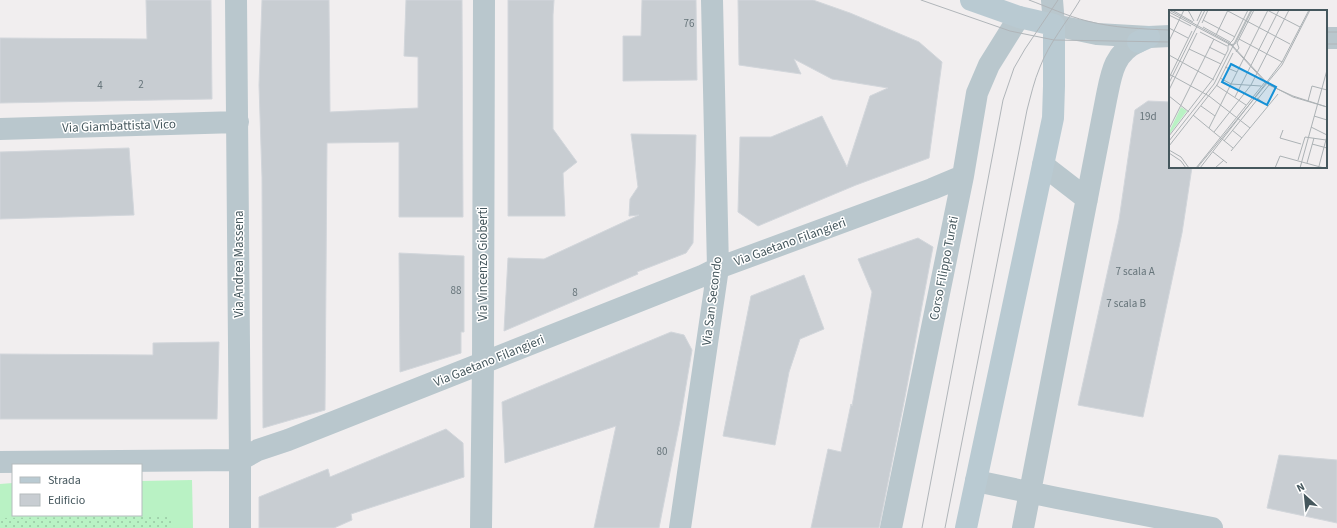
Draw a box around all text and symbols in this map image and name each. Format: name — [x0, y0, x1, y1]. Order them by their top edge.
inset map — [1169, 10, 1327, 168]
house number: 76 — [684, 16, 695, 31]
house number: 2 — [138, 77, 144, 92]
house number: 4 — [97, 78, 103, 93]
house number: 19d — [1139, 109, 1157, 124]
street label: Via Giambattista Vico — [62, 115, 176, 137]
street label: Via Vincenzo Gioberti — [474, 207, 492, 321]
street label: Via Andrea Massena — [230, 210, 248, 318]
street label: Via Gaetano Filangieri — [732, 213, 848, 271]
street label: Corso Filippo Turati — [925, 214, 963, 322]
street label: Via San Secondo — [698, 255, 726, 347]
house number: 7 scala A — [1115, 264, 1155, 279]
house number: 88 — [451, 283, 462, 298]
house number: 8 — [572, 285, 578, 300]
house number: 7 scala B — [1106, 296, 1146, 311]
street label: Via Gaetano Filangieri — [431, 331, 547, 391]
house number: 80 — [657, 444, 667, 459]
legend — [12, 464, 142, 516]
text: Strada — [48, 472, 81, 489]
north arrow — [1285, 476, 1325, 516]
text: N — [1294, 479, 1307, 496]
text: Edificio — [48, 492, 85, 509]

